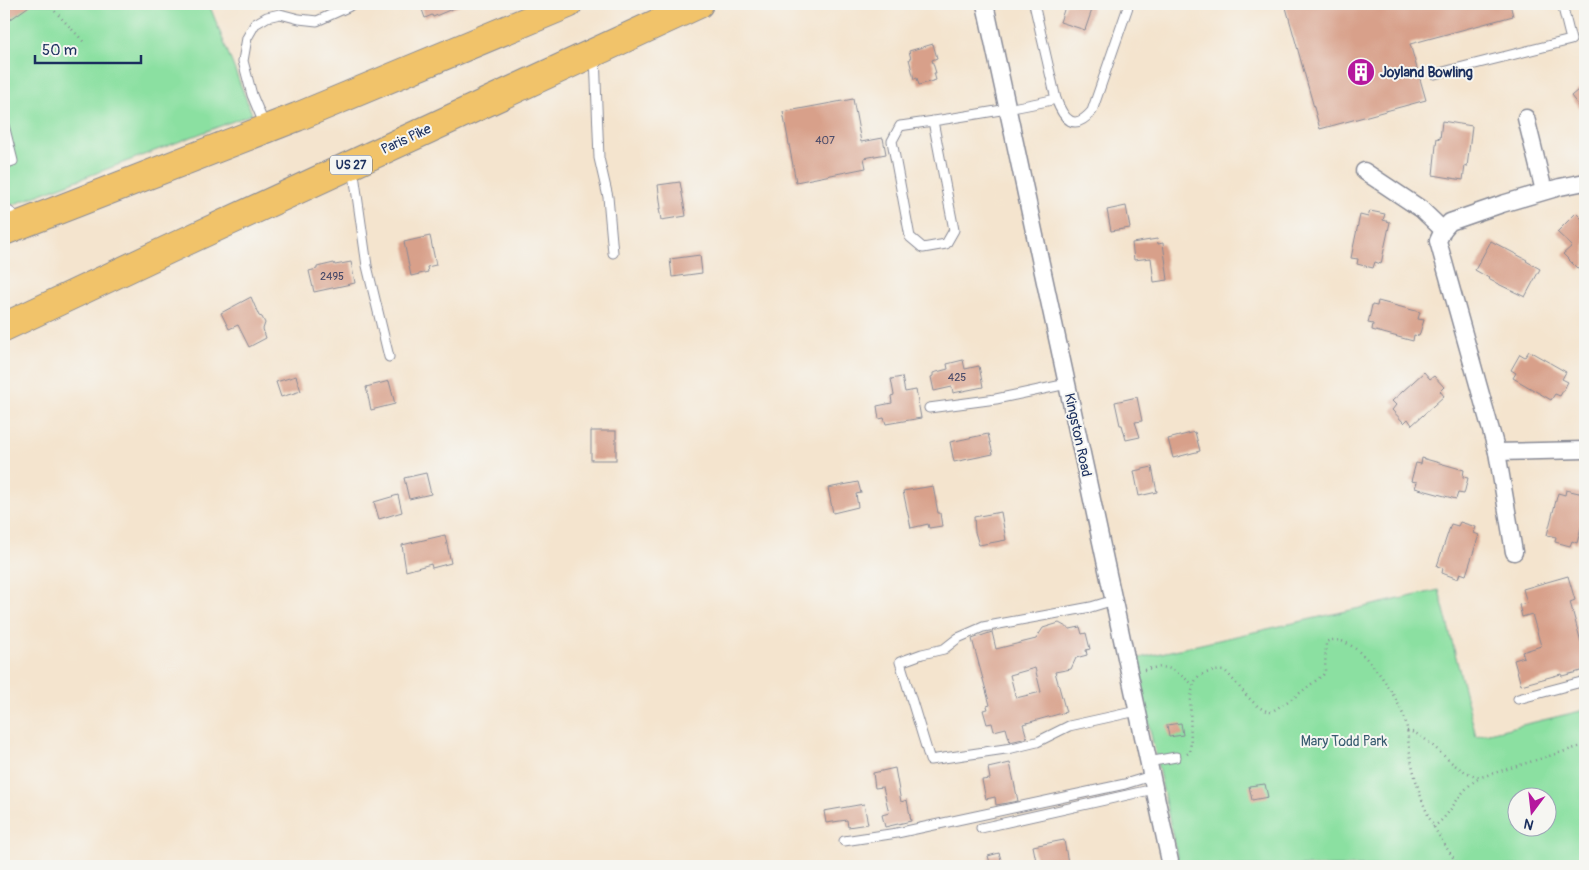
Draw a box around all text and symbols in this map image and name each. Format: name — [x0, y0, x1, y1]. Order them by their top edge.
scale bar — [35, 32, 141, 64]
text: 50 m — [42, 41, 77, 60]
building icon: Joyland Bowling — [1346, 57, 1376, 87]
place label: Joyland Bowling — [1380, 64, 1473, 81]
street label: Paris Pike — [378, 120, 434, 158]
house number: 407 — [815, 134, 835, 147]
road number: US 27 — [330, 156, 372, 174]
house number: 2495 — [320, 270, 344, 283]
house number: 425 — [948, 371, 966, 384]
street label: Kingston Road — [1061, 392, 1095, 478]
park label: Mary Todd Park — [1301, 733, 1387, 750]
north arrow — [1506, 788, 1556, 838]
text: N — [1522, 815, 1536, 834]

